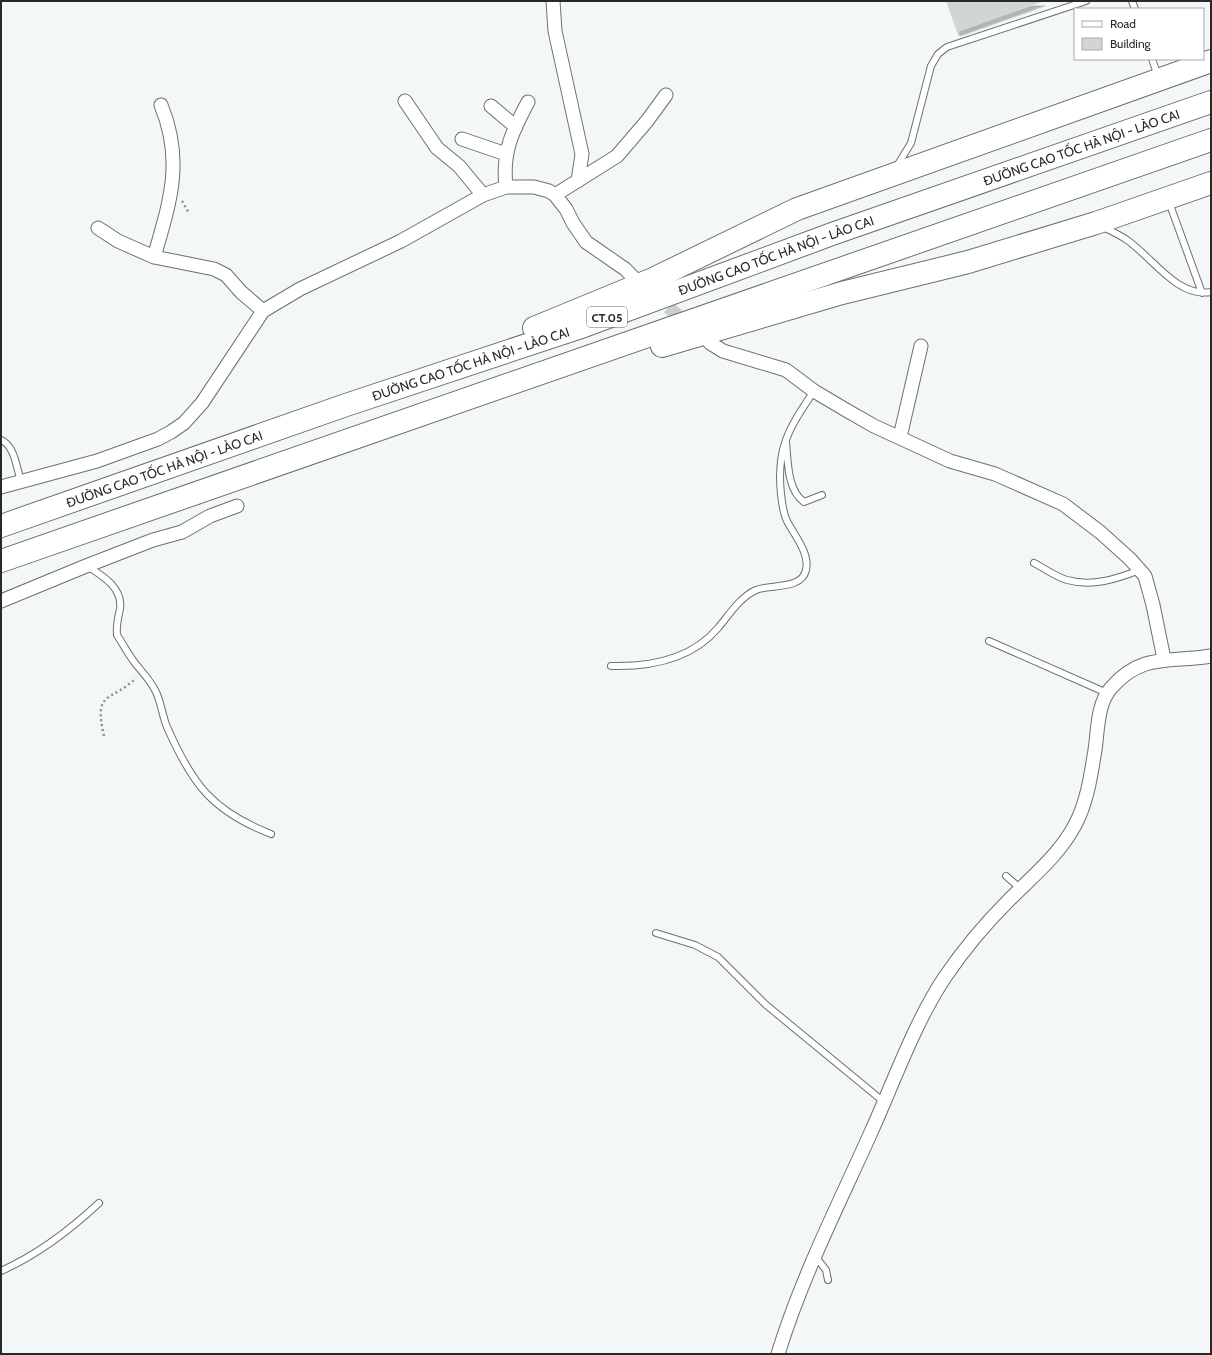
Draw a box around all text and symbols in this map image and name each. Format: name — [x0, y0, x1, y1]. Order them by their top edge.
legend — [1074, 8, 1204, 60]
text: Road — [1110, 16, 1136, 31]
text: Building — [1110, 36, 1152, 51]
street label: ĐƯỜNG CAO TỐC HÀ NỘI - LÀO CAI — [981, 106, 1182, 189]
street label: ĐƯỜNG CAO TỐC HÀ NỘI - LÀO CAI — [676, 212, 876, 298]
road number: CT.05 — [587, 307, 627, 327]
street label: ĐƯỜNG CAO TỐC HÀ NỘI - LÀO CAI — [370, 323, 571, 404]
street label: ĐƯỜNG CAO TỐC HÀ NỘI - LÀO CAI — [64, 427, 265, 511]

